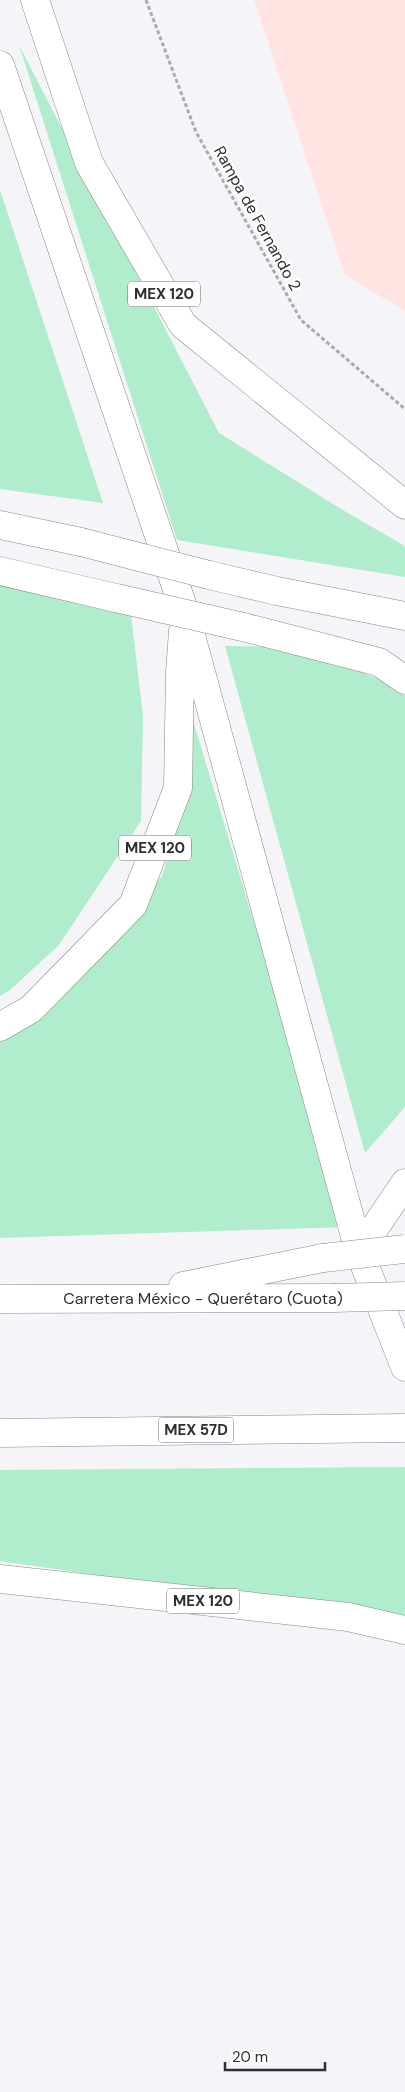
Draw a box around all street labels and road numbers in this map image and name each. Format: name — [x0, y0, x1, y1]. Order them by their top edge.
street label: Rampa de Fernando 2 — [209, 142, 306, 294]
road number: MEX 120 — [128, 282, 200, 306]
road number: MEX 120 — [119, 836, 191, 860]
street label: Carretera México - Querétaro (Cuota) — [63, 1288, 343, 1309]
road number: MEX 57D — [158, 1418, 234, 1442]
road number: MEX 120 — [167, 1588, 239, 1614]

